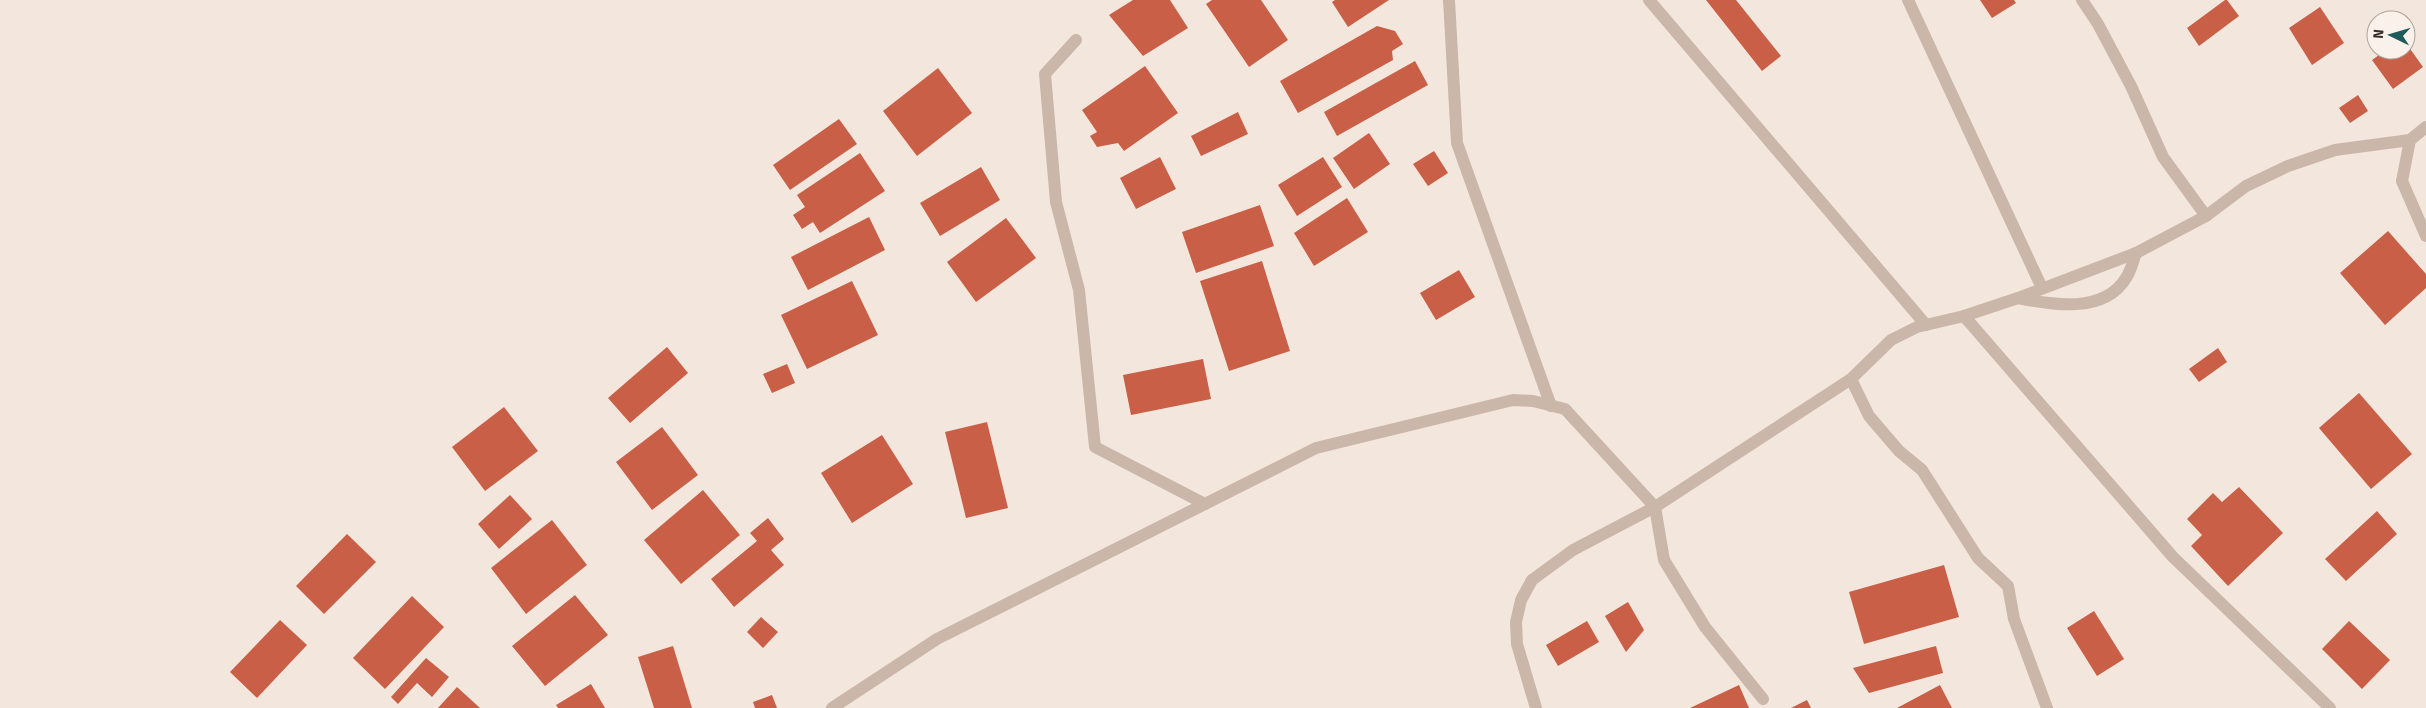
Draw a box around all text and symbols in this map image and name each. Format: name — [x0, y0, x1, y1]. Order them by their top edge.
north arrow — [2366, 10, 2416, 60]
text: N — [2370, 29, 2387, 39]

